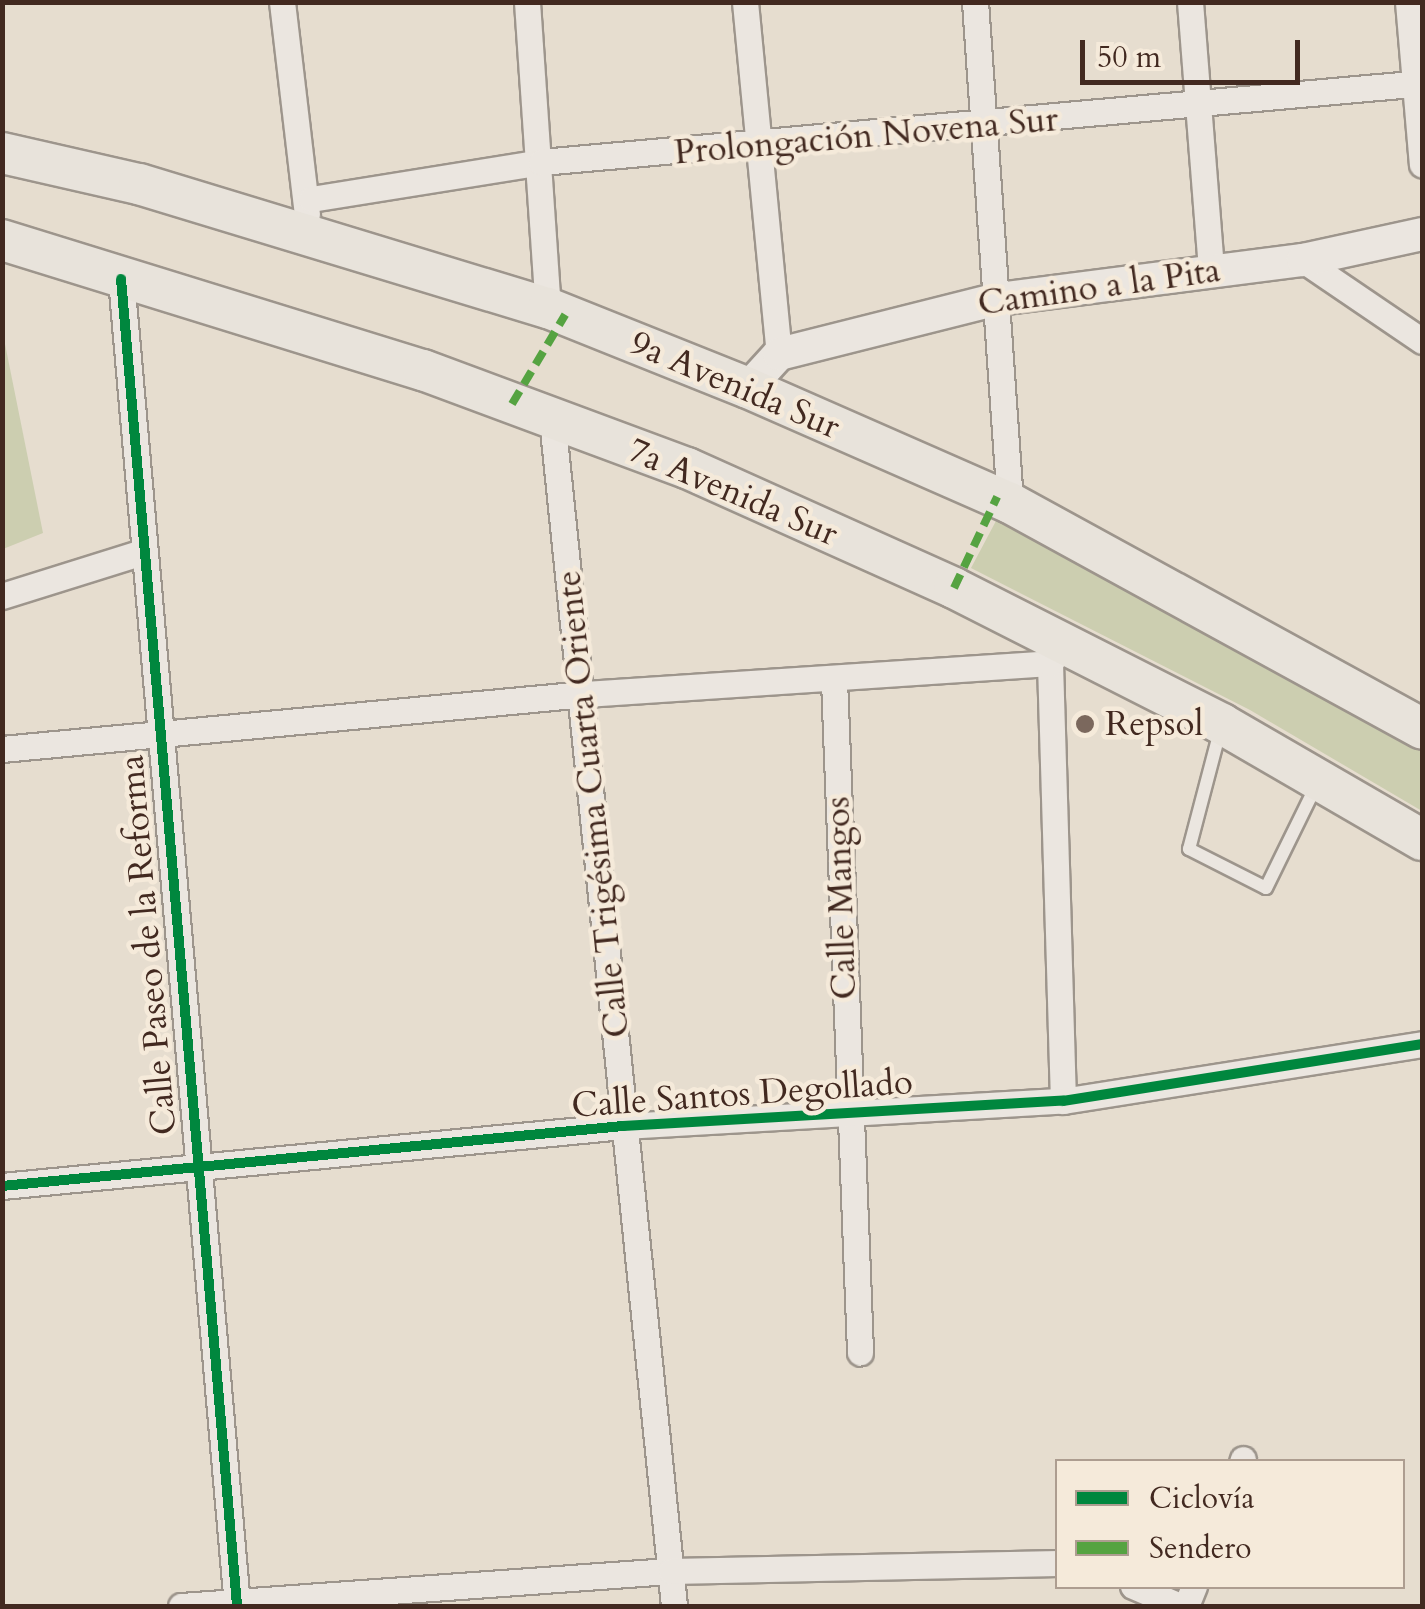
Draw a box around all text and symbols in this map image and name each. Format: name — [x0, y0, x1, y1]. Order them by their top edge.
scale bar — [1085, 20, 1305, 82]
text: 50 m — [1097, 37, 1161, 78]
street label: Prolongación Novena Sur — [672, 98, 1060, 174]
street label: Camino a la Pita — [975, 249, 1223, 325]
street label: 9a Avenida Sur — [624, 322, 846, 448]
street label: 7a Avenida Sur — [622, 429, 844, 555]
street label: Calle Trigésima Cuarta Oriente — [548, 568, 638, 1040]
place label: Repsol — [1105, 703, 1203, 745]
marker: Repsol — [1074, 713, 1096, 735]
street label: Calle Paseo de la Reforma — [110, 753, 186, 1137]
street label: Calle Mangos — [816, 796, 866, 1000]
street label: Calle Santos Degollado — [570, 1061, 914, 1127]
legend — [1055, 1459, 1405, 1589]
text: Ciclovía — [1149, 1478, 1254, 1519]
text: Sendero — [1149, 1528, 1251, 1569]

